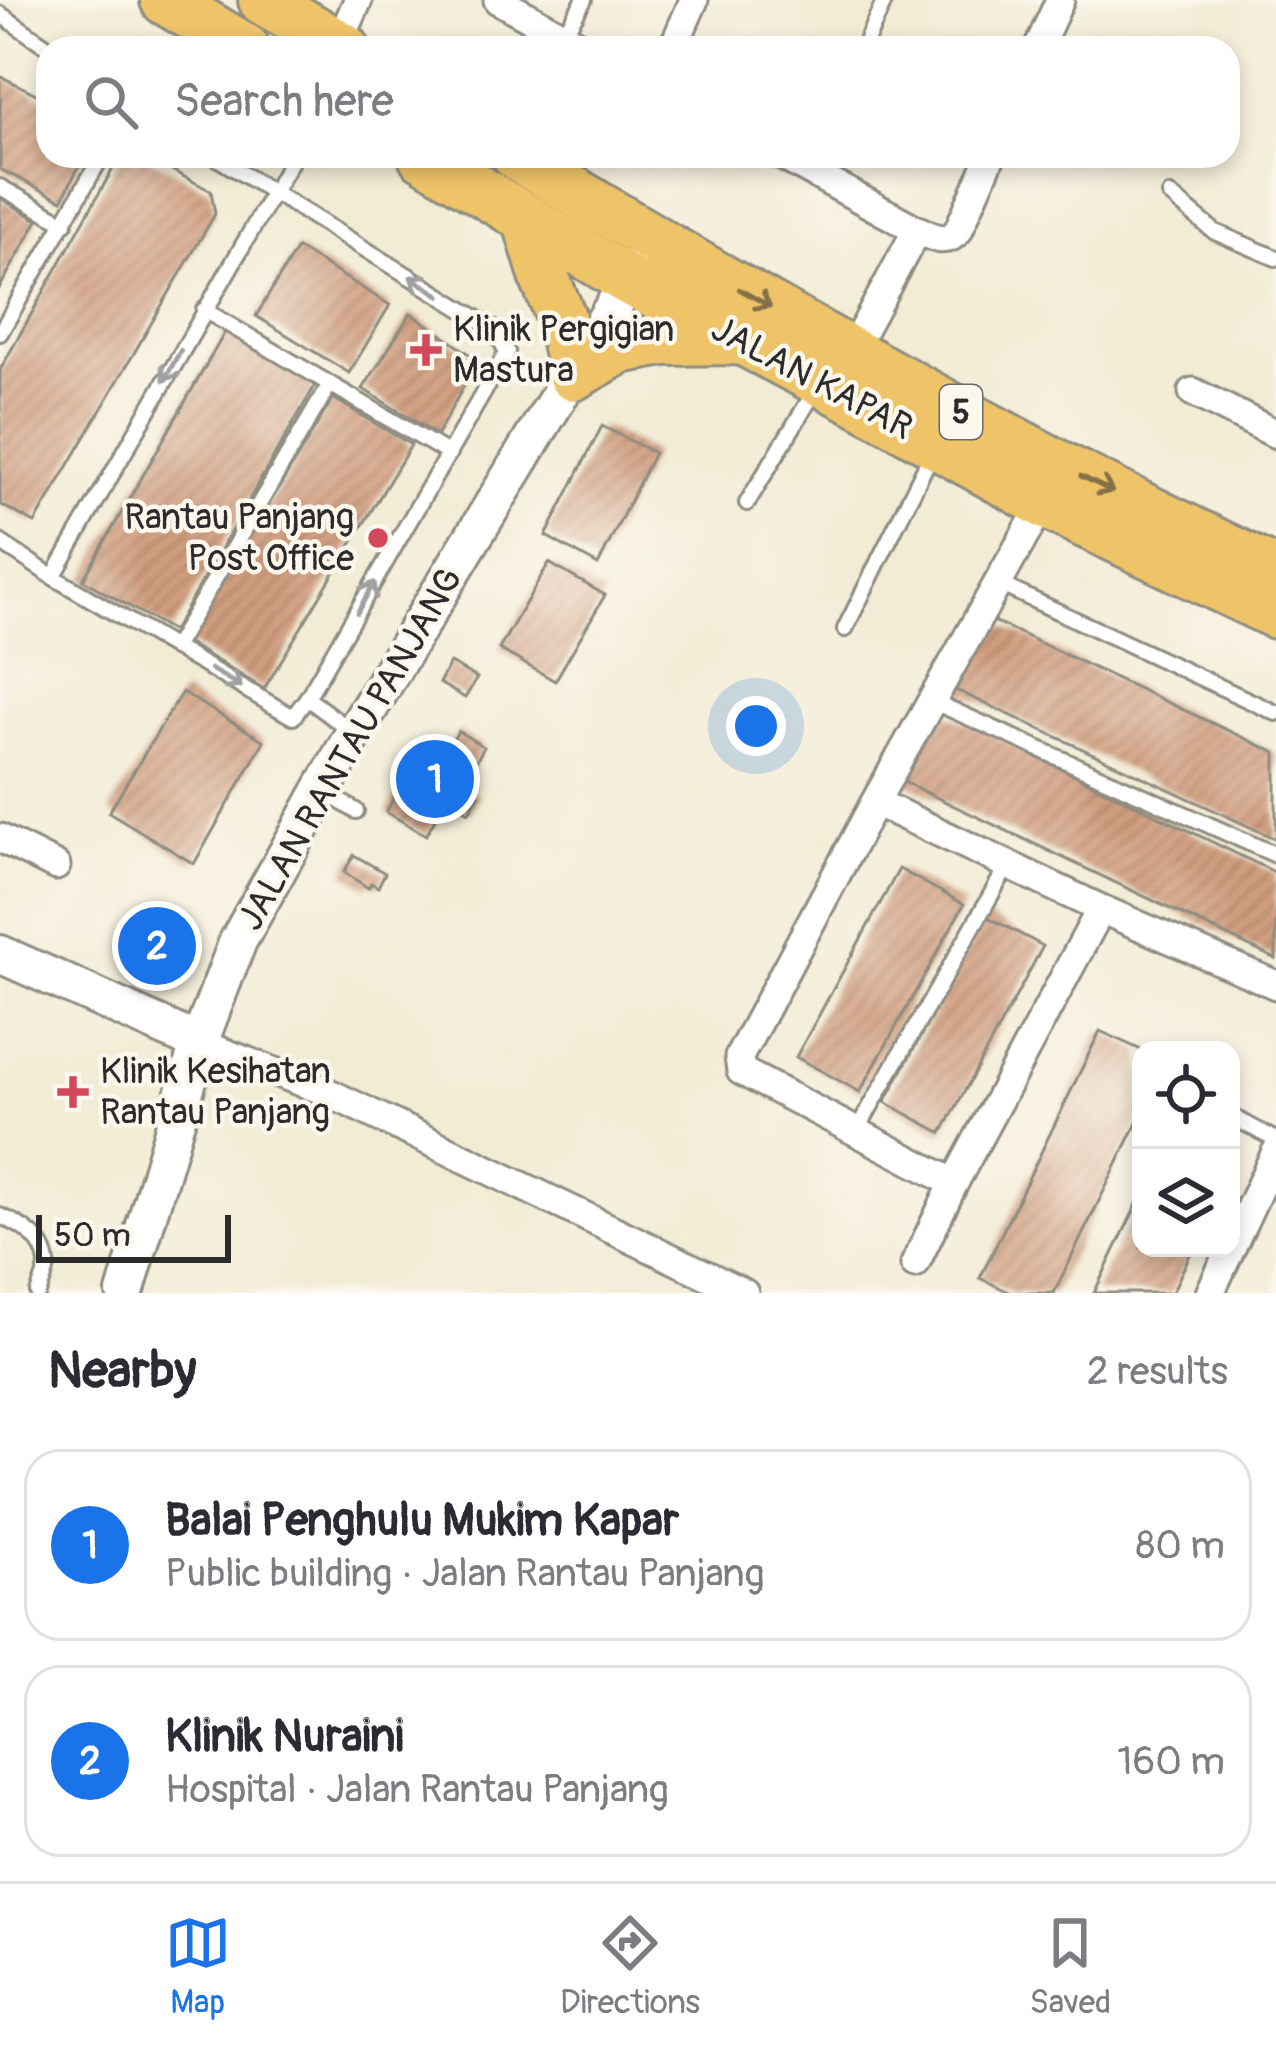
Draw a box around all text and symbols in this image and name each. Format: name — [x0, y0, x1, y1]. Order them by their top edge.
search box — [36, 36, 1240, 168]
icon: search — [78, 69, 144, 135]
text: Search here — [174, 74, 394, 130]
one-way arrow — [409, 274, 443, 298]
one-way arrow — [736, 287, 771, 310]
street label: JALAN KAPAR — [704, 306, 920, 450]
place label: Klinik Pergigian Mastura — [453, 307, 674, 393]
marker: Klinik Pergigian Mastura — [410, 334, 442, 366]
one-way arrow — [160, 347, 183, 382]
road number: 5 — [940, 385, 982, 439]
one-way arrow — [1078, 474, 1114, 496]
place label: Rantau Panjang Post Office — [124, 495, 354, 581]
marker: Rantau Panjang Post Office — [365, 525, 391, 551]
street label: JALAN RANTAU PANJANG — [228, 560, 472, 938]
one-way arrow — [354, 580, 378, 615]
one-way arrow — [208, 667, 243, 691]
your location — [726, 696, 786, 756]
pin: 1 — [396, 734, 474, 824]
pin: 2 — [118, 901, 196, 991]
map controls — [1132, 1041, 1240, 1257]
button: locate — [1132, 1041, 1240, 1149]
place label: Klinik Kesihatan Rantau Panjang — [100, 1049, 331, 1135]
marker: Klinik Kesihatan Rantau Panjang — [57, 1076, 89, 1108]
button: layers — [1132, 1149, 1240, 1257]
scale bar — [36, 1209, 231, 1262]
text: 50 m — [54, 1215, 131, 1256]
text: Nearby — [48, 1339, 196, 1403]
text: 2 results — [1087, 1347, 1228, 1396]
text: Balai Penghulu Mukim Kapar — [165, 1493, 679, 1549]
text: 1 — [82, 1521, 98, 1570]
text: 80 m — [1136, 1521, 1225, 1570]
text: Public building · Jalan Rantau Panjang — [165, 1549, 764, 1598]
text: Klinik Nuraini — [165, 1709, 404, 1765]
text: 2 — [79, 1737, 101, 1786]
text: 160 m — [1117, 1737, 1225, 1786]
text: Hospital · Jalan Rantau Panjang — [165, 1765, 669, 1814]
tab: Map — [165, 1910, 231, 2023]
tab: Directions — [560, 1910, 700, 2023]
tab: Saved — [1029, 1910, 1111, 2023]

